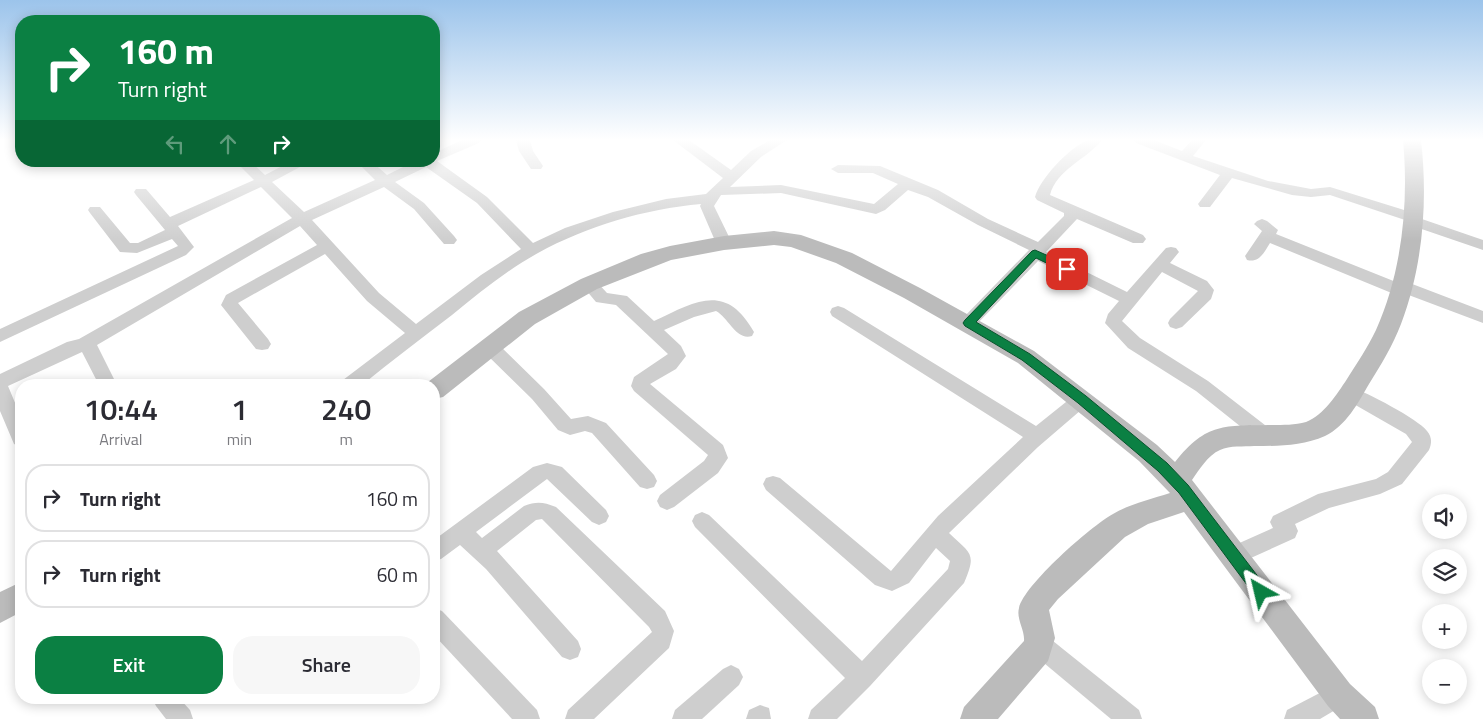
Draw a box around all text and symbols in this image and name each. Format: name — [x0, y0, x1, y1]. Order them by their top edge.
text: 160 m — [118, 24, 214, 78]
icon: right — [35, 35, 100, 100]
text: Turn right — [118, 72, 207, 106]
icon: left — [161, 130, 189, 158]
icon: ahead — [214, 130, 242, 158]
icon: right — [267, 130, 295, 158]
pin — [1046, 248, 1088, 290]
icon: arrive — [1053, 255, 1081, 283]
text: 10:44 — [84, 386, 158, 432]
text: 1 — [231, 386, 248, 432]
text: 240 — [321, 386, 371, 432]
text: Arrival — [99, 427, 143, 451]
text: min — [227, 427, 252, 451]
text: m — [339, 427, 353, 451]
icon: right — [37, 484, 65, 512]
text: Turn right — [80, 484, 161, 513]
text: 160 m — [366, 484, 418, 513]
map controls — [1422, 494, 1467, 704]
button: sound — [1422, 494, 1467, 539]
button: layers — [1422, 549, 1467, 594]
icon: right — [37, 560, 65, 588]
text: Turn right — [80, 560, 161, 589]
text: 60 m — [377, 560, 418, 589]
position arrow — [1234, 565, 1286, 617]
button: + — [1422, 604, 1467, 649]
button: Exit — [35, 636, 223, 694]
button: Share — [233, 636, 420, 694]
button: − — [1422, 659, 1467, 704]

